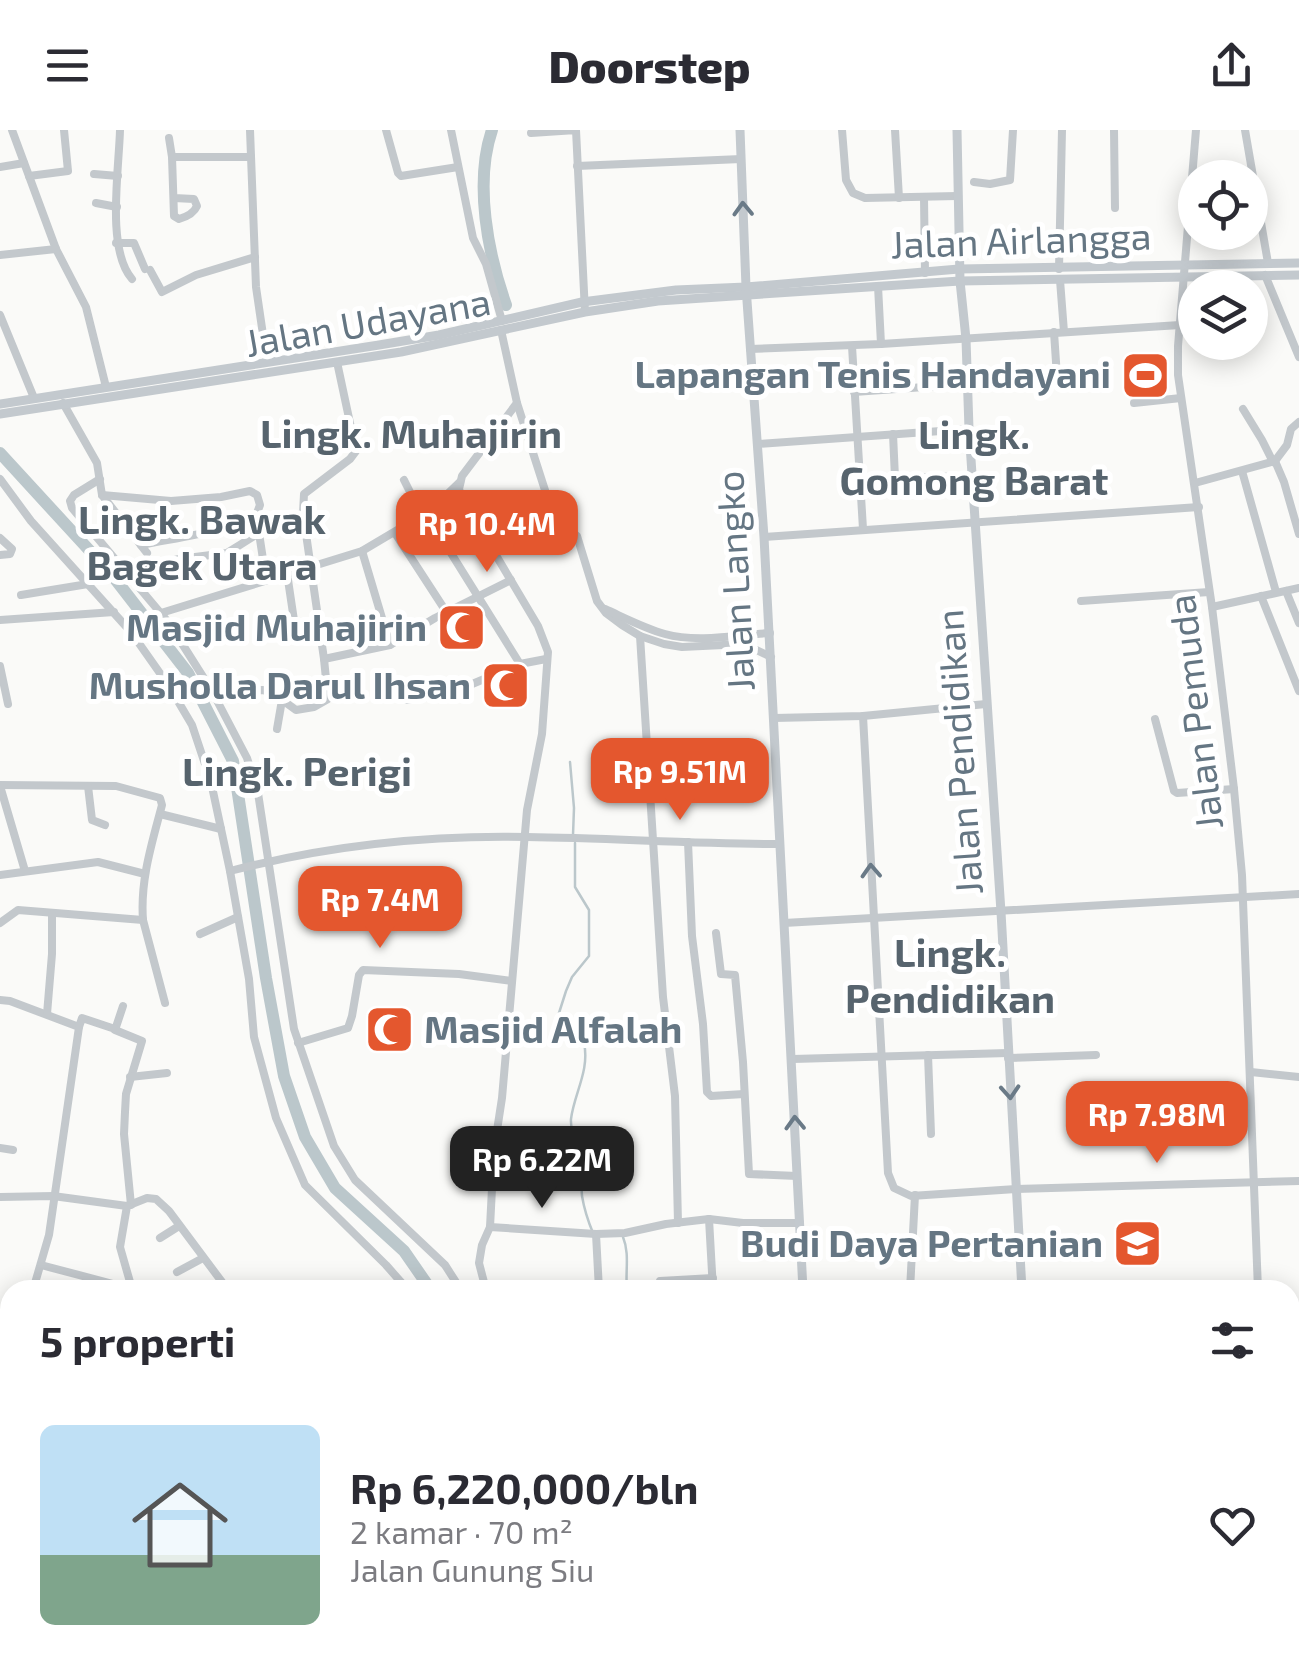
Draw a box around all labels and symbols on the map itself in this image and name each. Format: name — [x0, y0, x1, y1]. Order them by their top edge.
one-way arrow — [732, 200, 753, 216]
street label: Jalan Airlangga — [890, 211, 1152, 267]
street label: Jalan Udayana — [241, 277, 494, 365]
sports icon: Lapangan Tenis Handayani — [1120, 349, 1172, 401]
place label: Lapangan Tenis Handayani — [635, 350, 1111, 396]
district label: Lingk. Muhajirin — [260, 408, 562, 457]
district label: Lingk. Gomong Barat — [840, 409, 1108, 503]
street label: Jalan Langko — [705, 470, 763, 692]
pin: Rp 10.4M — [384, 490, 590, 575]
district label: Lingk. Bawak Bagek Utara — [78, 494, 327, 588]
street label: Jalan Pemuda — [1157, 592, 1231, 833]
mosque icon: Masjid Muhajirin — [436, 602, 488, 654]
place label: Masjid Muhajirin — [126, 603, 427, 649]
street label: Jalan Pendidikan — [925, 608, 991, 896]
mosque icon: Musholla Darul Ihsan — [480, 660, 532, 712]
place label: Musholla Darul Ihsan — [89, 661, 471, 707]
pin: Rp 9.51M — [577, 738, 783, 823]
district label: Lingk. Perigi — [182, 746, 412, 794]
one-way arrow — [861, 862, 882, 878]
pin: Rp 7.4M — [288, 866, 472, 951]
district label: Lingk. Pendidikan — [845, 927, 1055, 1021]
mosque icon: Masjid Alfalah — [363, 1004, 415, 1056]
place label: Masjid Alfalah — [424, 1005, 682, 1051]
pin: Rp 7.98M — [1054, 1081, 1260, 1166]
one-way arrow — [999, 1084, 1020, 1100]
one-way arrow — [785, 1114, 806, 1130]
pin: Rp 6.22M — [439, 1126, 645, 1211]
school or university icon: Budi Daya Pertanian — [1112, 1218, 1164, 1270]
place label: Budi Daya Pertanian — [740, 1219, 1103, 1265]

